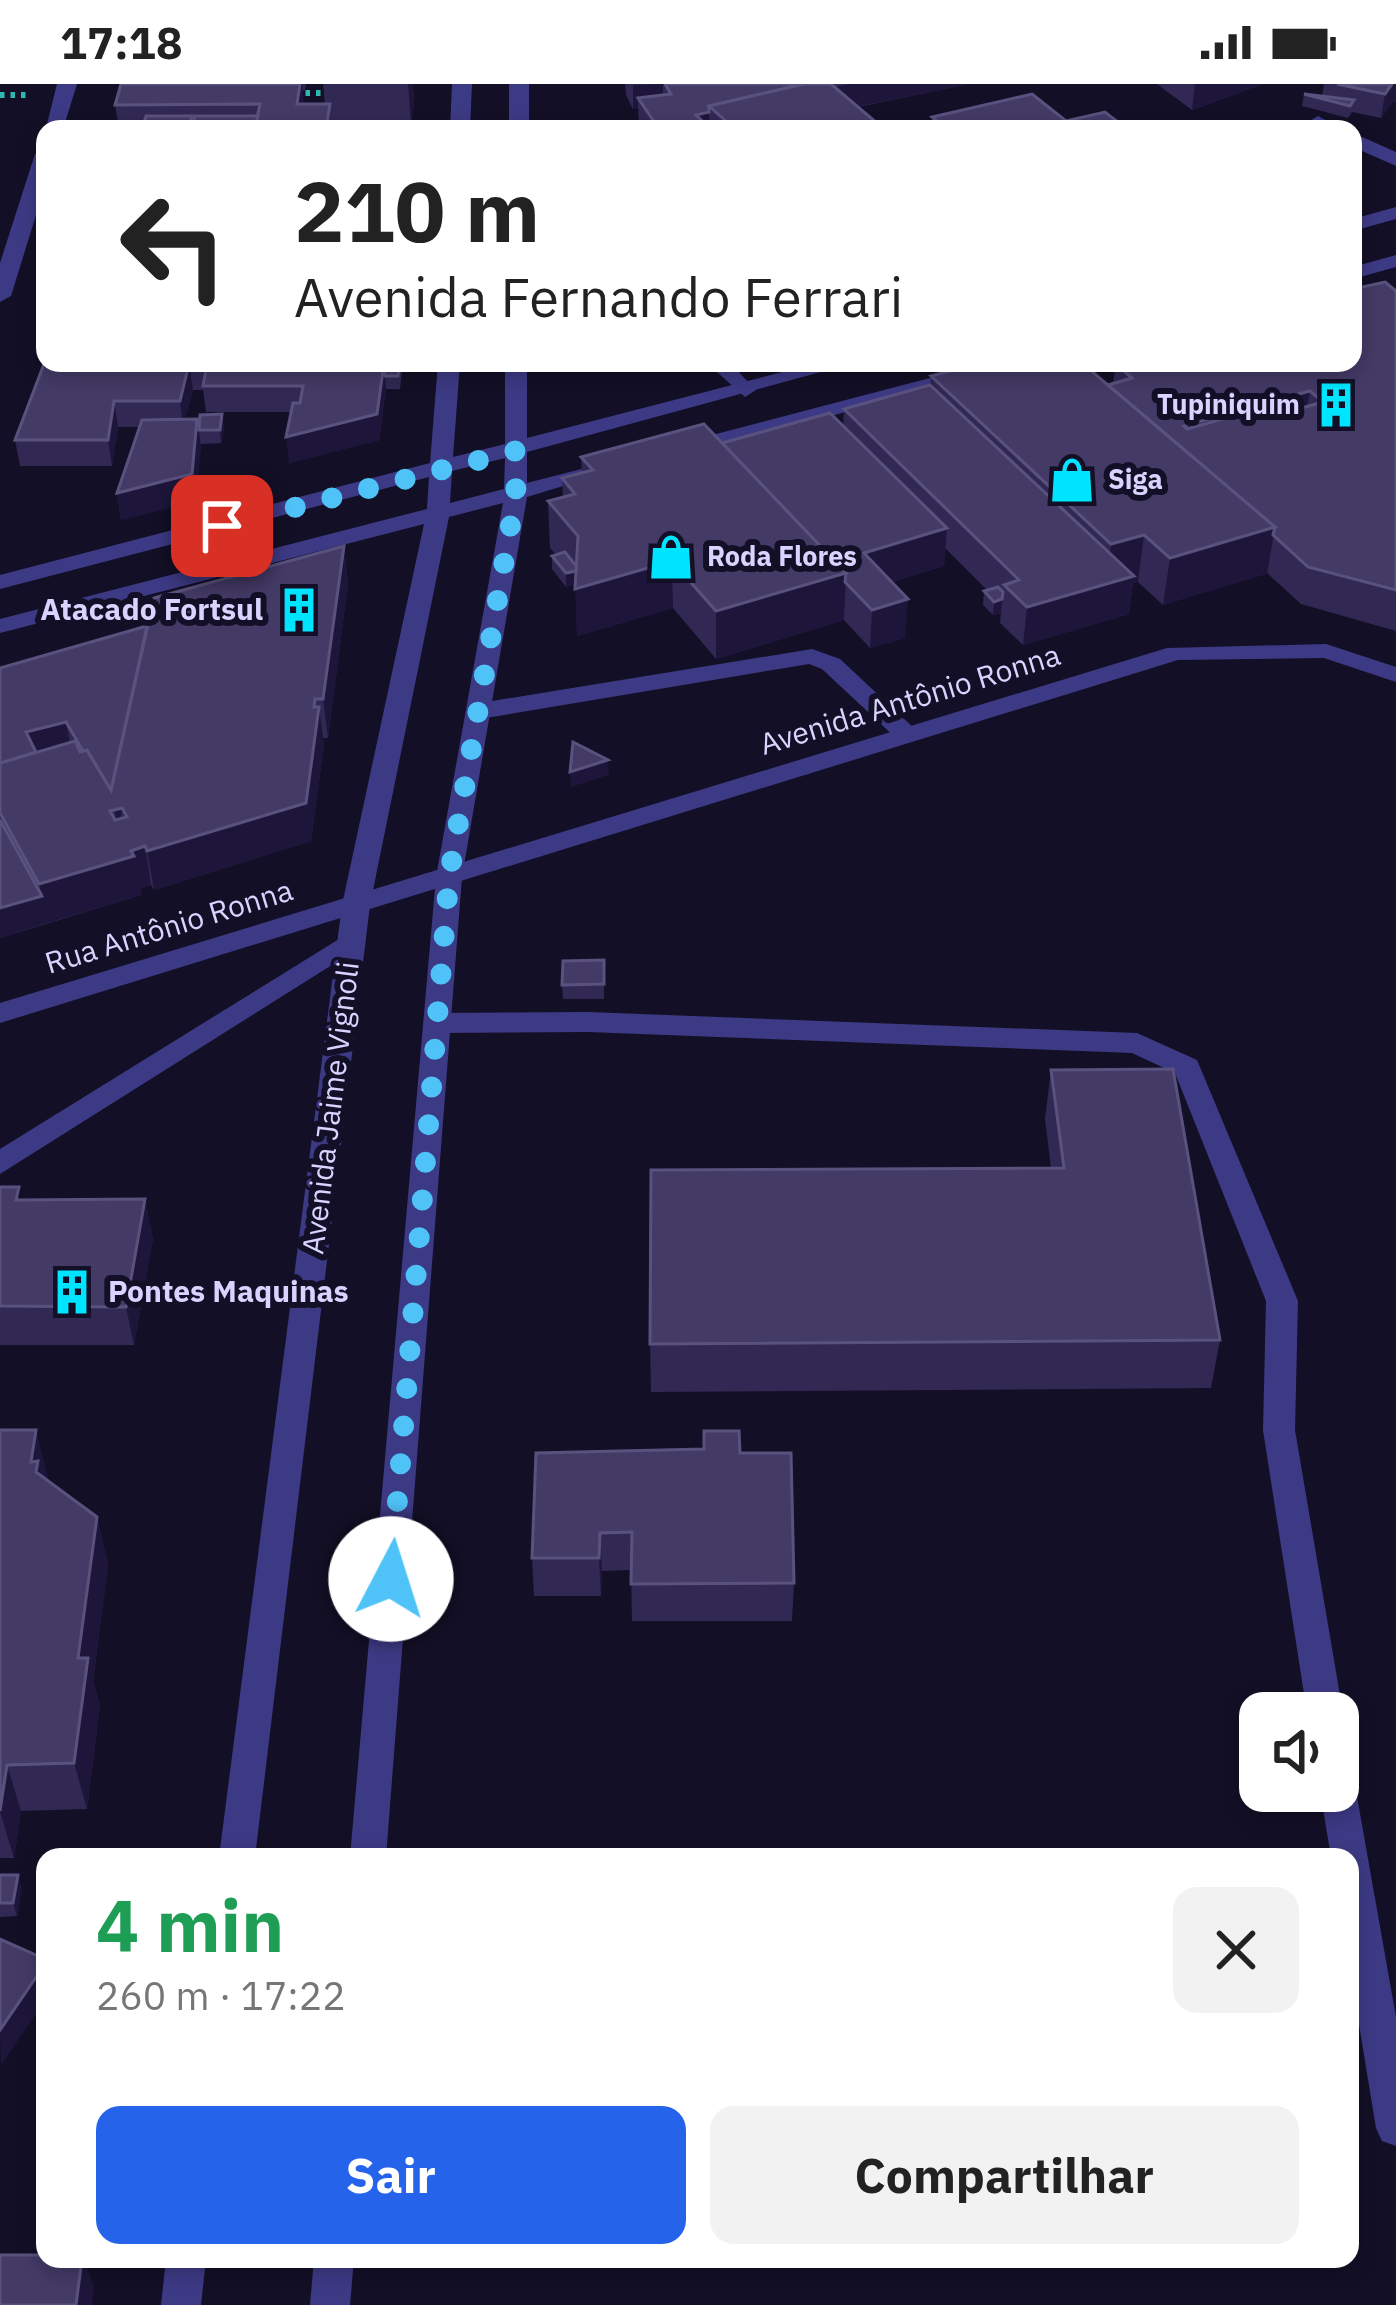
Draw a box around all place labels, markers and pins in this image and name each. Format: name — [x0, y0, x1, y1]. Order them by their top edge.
building icon: Tupiniquim — [1311, 380, 1361, 430]
place label: Tupiniquim — [1157, 386, 1300, 421]
shop icon: Siga — [1047, 455, 1097, 505]
place label: Siga — [1108, 461, 1163, 496]
pin — [171, 475, 273, 577]
shop icon: Roda Flores — [646, 532, 696, 582]
place label: Roda Flores — [707, 538, 857, 573]
building icon: Atacado Fortsul — [274, 585, 324, 635]
place label: Atacado Fortsul — [40, 589, 263, 628]
building icon: Pontes Maquinas — [47, 1267, 97, 1317]
place label: Pontes Maquinas — [108, 1271, 349, 1310]

